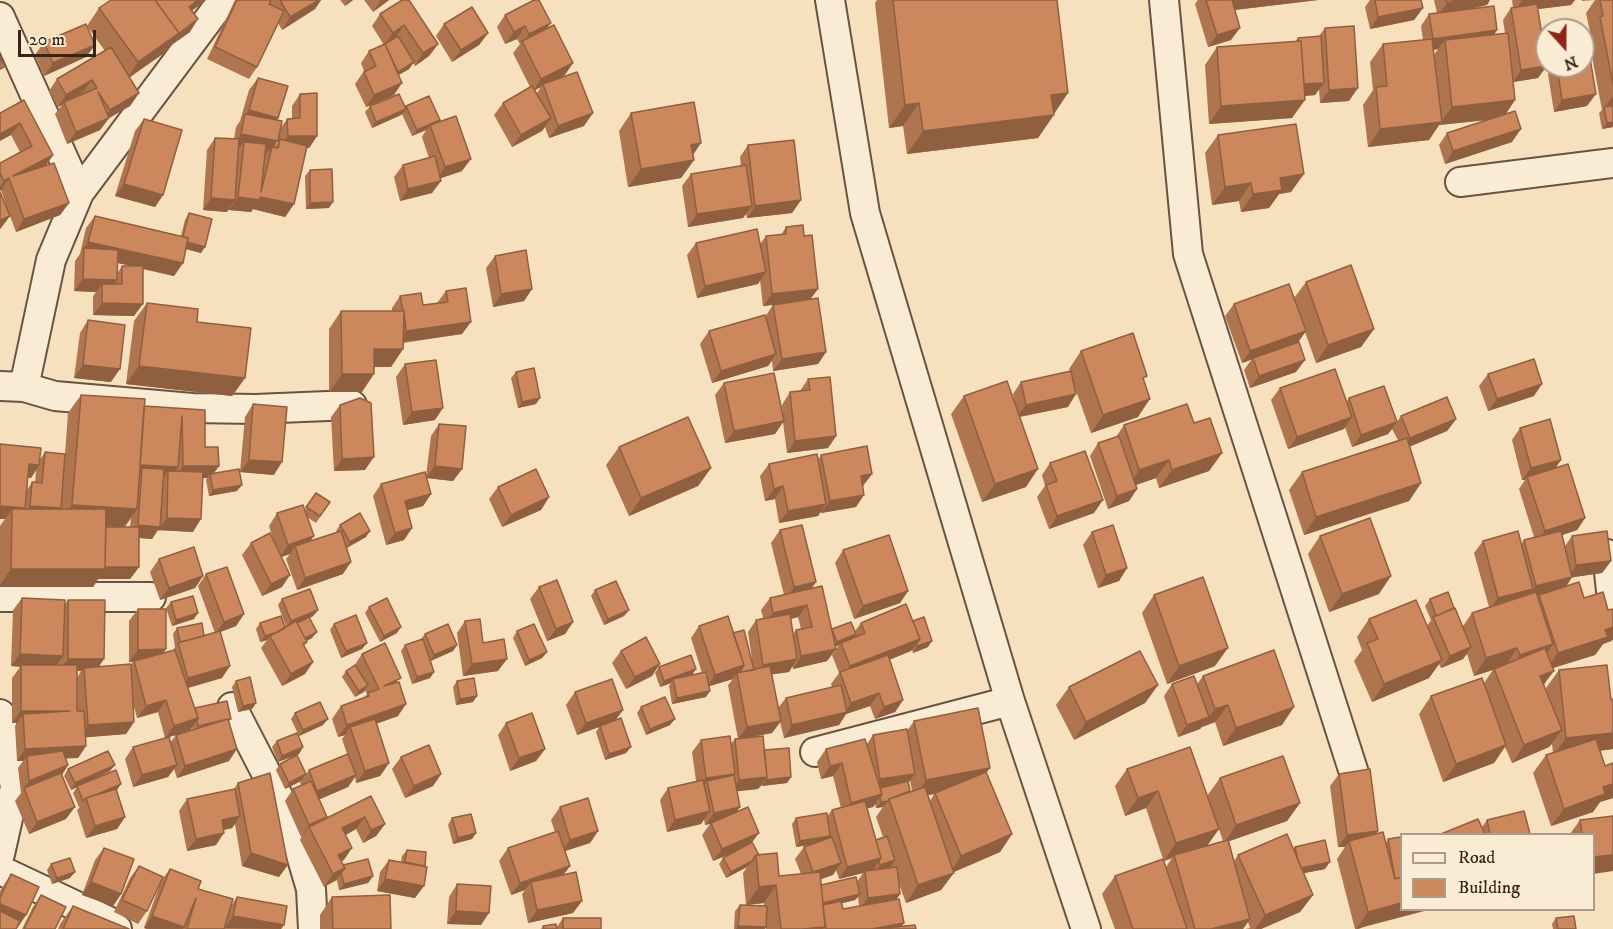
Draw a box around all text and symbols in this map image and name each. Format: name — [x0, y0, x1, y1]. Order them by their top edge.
scale bar — [21, 18, 99, 56]
north arrow — [1535, 18, 1595, 78]
text: 20 m — [29, 29, 65, 51]
text: N — [1561, 51, 1580, 75]
legend — [1400, 833, 1595, 911]
text: Road — [1458, 847, 1495, 869]
text: Building — [1458, 877, 1520, 899]

